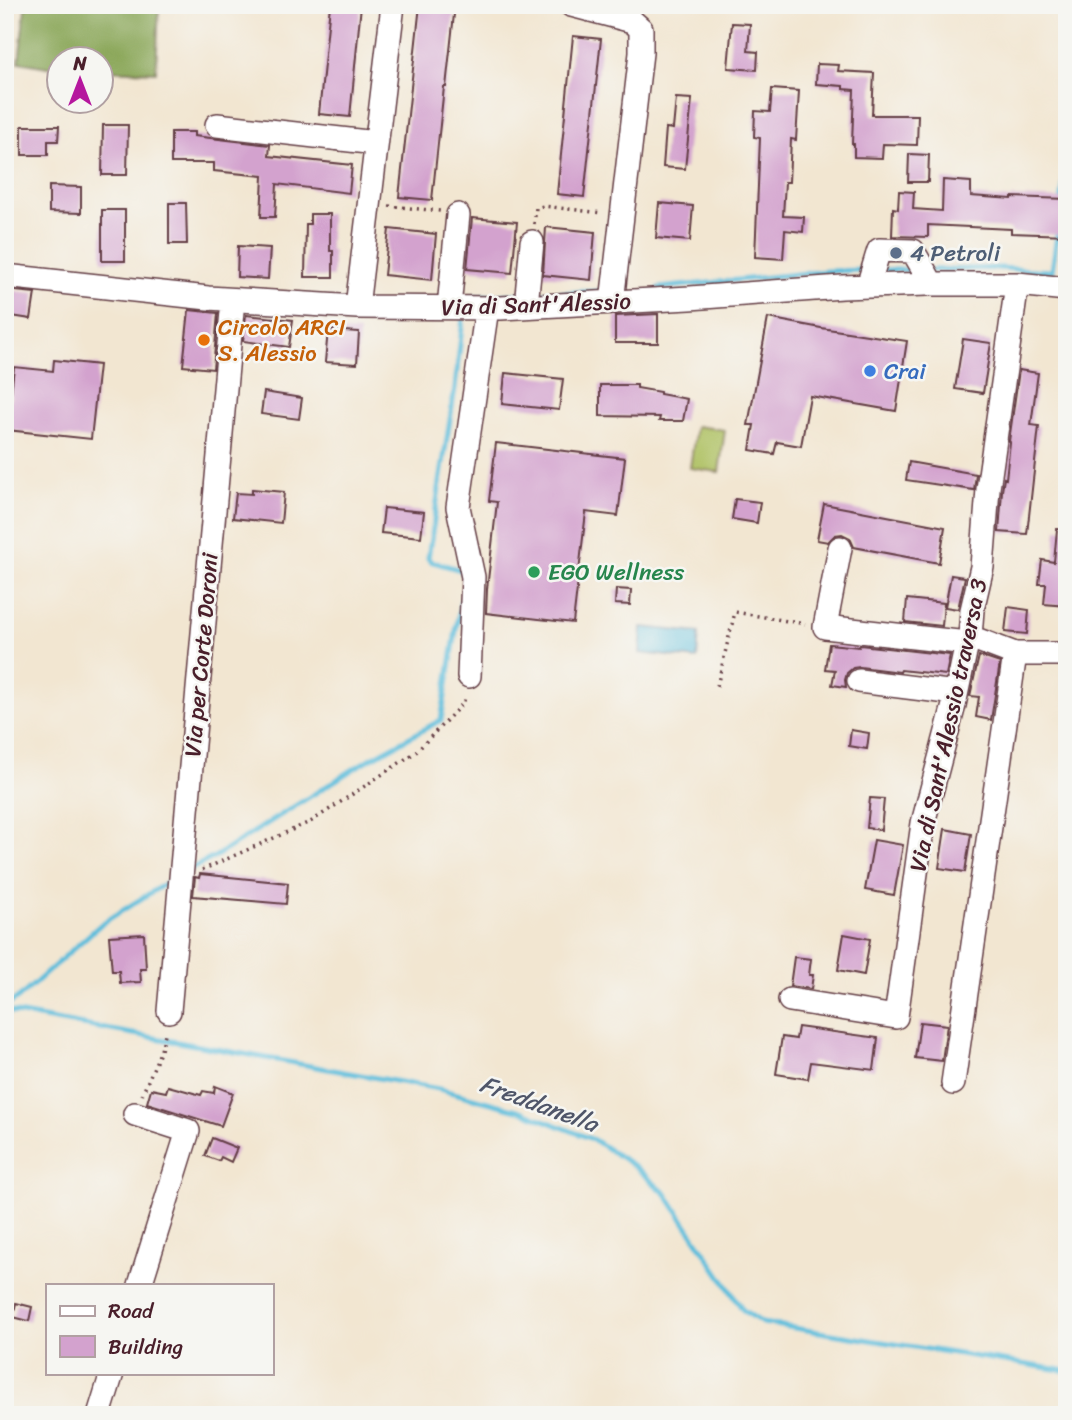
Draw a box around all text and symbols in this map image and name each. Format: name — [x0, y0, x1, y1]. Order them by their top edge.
north arrow — [46, 46, 116, 116]
text: N — [72, 47, 87, 80]
place label: 4 Petroli — [910, 233, 1001, 274]
marker: 4 Petroli — [888, 245, 904, 261]
street label: Via di Sant'Alessio — [440, 281, 632, 328]
place label: Circolo ARCI S. Alessio — [218, 307, 346, 374]
marker: Circolo ARCI S. Alessio — [196, 332, 212, 348]
place label: Crai — [884, 351, 926, 392]
marker: Crai — [862, 363, 878, 379]
street label: Via per Corte Doroni — [172, 551, 231, 759]
place label: EGO Wellness — [548, 552, 685, 593]
marker: EGO Wellness — [526, 564, 542, 580]
street label: Via di Sant'Alessio traversa 3 — [897, 574, 1000, 875]
water label: Freddanella — [474, 1063, 606, 1145]
legend — [46, 1284, 273, 1374]
text: Road — [108, 1292, 155, 1330]
text: Building — [108, 1328, 184, 1366]

